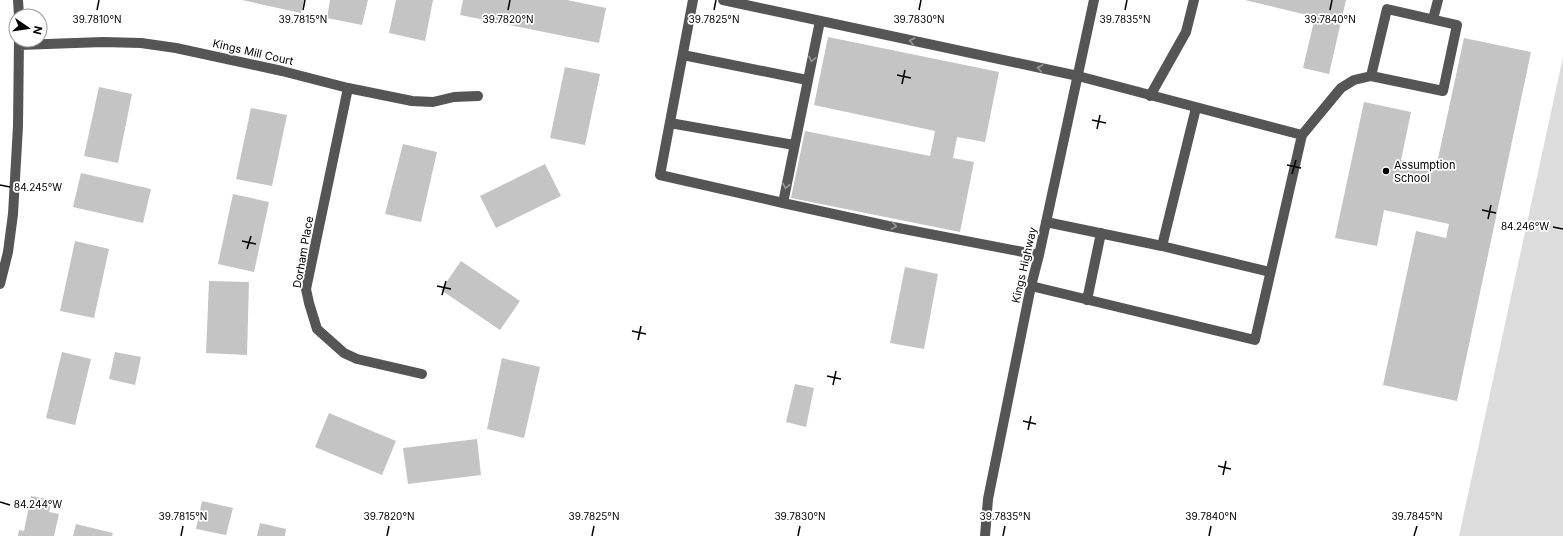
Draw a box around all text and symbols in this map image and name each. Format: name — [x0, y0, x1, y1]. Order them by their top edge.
north arrow — [8, 8, 48, 48]
text: 39.7810°N — [72, 13, 122, 25]
text: 39.7815°N — [279, 13, 327, 25]
text: 39.7820°N — [482, 13, 534, 25]
text: 39.7825°N — [689, 13, 739, 25]
text: 39.7830°N — [893, 13, 945, 25]
text: 39.7835°N — [1100, 13, 1150, 25]
text: 39.7840°N — [1304, 13, 1356, 25]
text: N — [30, 25, 46, 36]
street label: Kings Mill Court — [211, 36, 295, 68]
one-way arrow — [909, 37, 916, 45]
one-way arrow — [808, 56, 816, 62]
one-way arrow — [1036, 65, 1043, 73]
place label: Assumption School — [1394, 158, 1455, 185]
marker: Assumption School — [1381, 166, 1391, 176]
text: 84.245°W — [14, 181, 62, 193]
one-way arrow — [783, 183, 791, 190]
street label: Dorham Place — [290, 215, 316, 289]
text: 84.246°W — [1501, 220, 1549, 232]
one-way arrow — [891, 222, 897, 230]
street label: Kings Highway — [1008, 226, 1040, 304]
text: 84.244°W — [14, 498, 62, 510]
text: 39.7815°N — [159, 510, 207, 522]
text: 39.7820°N — [363, 510, 415, 522]
text: 39.7825°N — [569, 510, 619, 522]
text: 39.7830°N — [774, 510, 826, 522]
text: 39.7835°N — [980, 510, 1030, 522]
text: 39.7840°N — [1185, 510, 1237, 522]
text: 39.7845°N — [1391, 510, 1443, 522]

